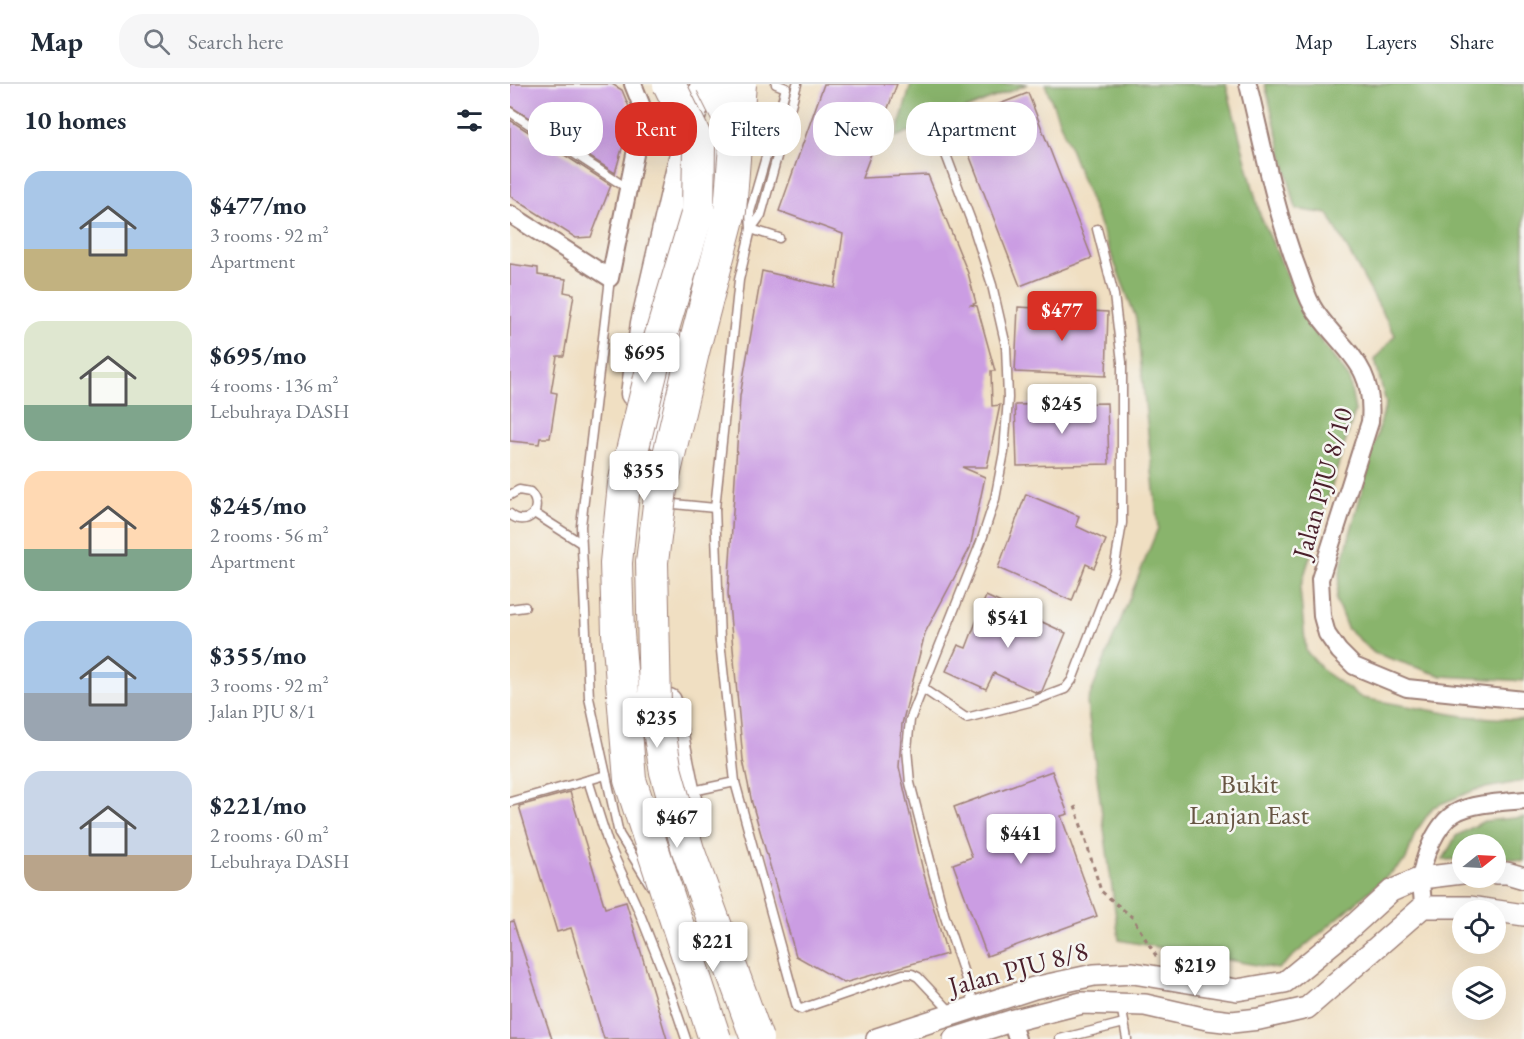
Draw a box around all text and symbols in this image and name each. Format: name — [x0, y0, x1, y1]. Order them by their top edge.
search box — [119, 14, 539, 68]
text: Map — [30, 23, 83, 59]
icon: search — [140, 25, 173, 58]
text: Search here — [188, 27, 283, 56]
text: Map — [1295, 28, 1333, 55]
text: Layers — [1366, 28, 1417, 55]
text: Share — [1450, 28, 1494, 55]
chip: Buy — [528, 102, 603, 156]
chip: Rent — [615, 102, 697, 156]
chip: Filters — [709, 102, 801, 156]
chip: New — [813, 102, 894, 156]
chip: Apartment — [906, 102, 1037, 156]
text: 10 homes — [24, 103, 126, 137]
icon: filters — [453, 104, 486, 137]
text: $477/mo — [210, 188, 306, 222]
icon: home — [72, 195, 144, 267]
text: 3 rooms · 92 m² — [210, 222, 329, 248]
text: Apartment — [210, 248, 295, 274]
pin: $477 — [1026, 291, 1098, 342]
text: $477 — [1042, 297, 1082, 323]
pin: $695 — [609, 333, 681, 384]
text: $695/mo — [210, 338, 306, 372]
text: $695 — [625, 339, 665, 365]
icon: home — [72, 345, 144, 417]
text: 4 rooms · 136 m² — [210, 372, 338, 398]
pin: $245 — [1026, 384, 1098, 435]
text: $245 — [1042, 390, 1082, 416]
text: Lebuhraya DASH — [210, 398, 349, 424]
street label: Jalan PJU 8/10 — [1283, 403, 1360, 565]
pin: $355 — [608, 451, 680, 502]
text: $355 — [624, 457, 664, 483]
text: $245/mo — [210, 488, 306, 522]
icon: home — [72, 495, 144, 567]
text: 2 rooms · 56 m² — [210, 522, 329, 548]
text: Apartment — [210, 548, 295, 574]
pin: $541 — [972, 598, 1044, 649]
text: $541 — [988, 604, 1028, 630]
text: $355/mo — [210, 638, 306, 672]
icon: home — [72, 645, 144, 717]
text: 3 rooms · 92 m² — [210, 672, 329, 698]
text: Jalan PJU 8/1 — [210, 698, 316, 724]
pin: $235 — [621, 698, 693, 749]
text: $235 — [637, 704, 677, 730]
park label: Bukit Lanjan East — [1189, 766, 1309, 832]
text: $221/mo — [210, 788, 306, 822]
icon: home — [72, 795, 144, 867]
pin: $467 — [641, 798, 713, 849]
text: $467 — [657, 804, 697, 830]
pin: $441 — [985, 814, 1057, 865]
text: $441 — [1001, 820, 1041, 846]
text: 2 rooms · 60 m² — [210, 822, 329, 848]
north arrow — [1452, 834, 1506, 888]
map controls — [1452, 834, 1506, 1020]
text: Lebuhraya DASH — [210, 848, 349, 874]
button: locate — [1452, 900, 1506, 954]
pin: $221 — [677, 922, 749, 973]
text: $221 — [693, 928, 733, 954]
street label: Jalan PJU 8/8 — [942, 933, 1092, 1004]
pin: $219 — [1159, 946, 1231, 997]
text: $219 — [1175, 952, 1215, 978]
button: layers — [1452, 966, 1506, 1020]

